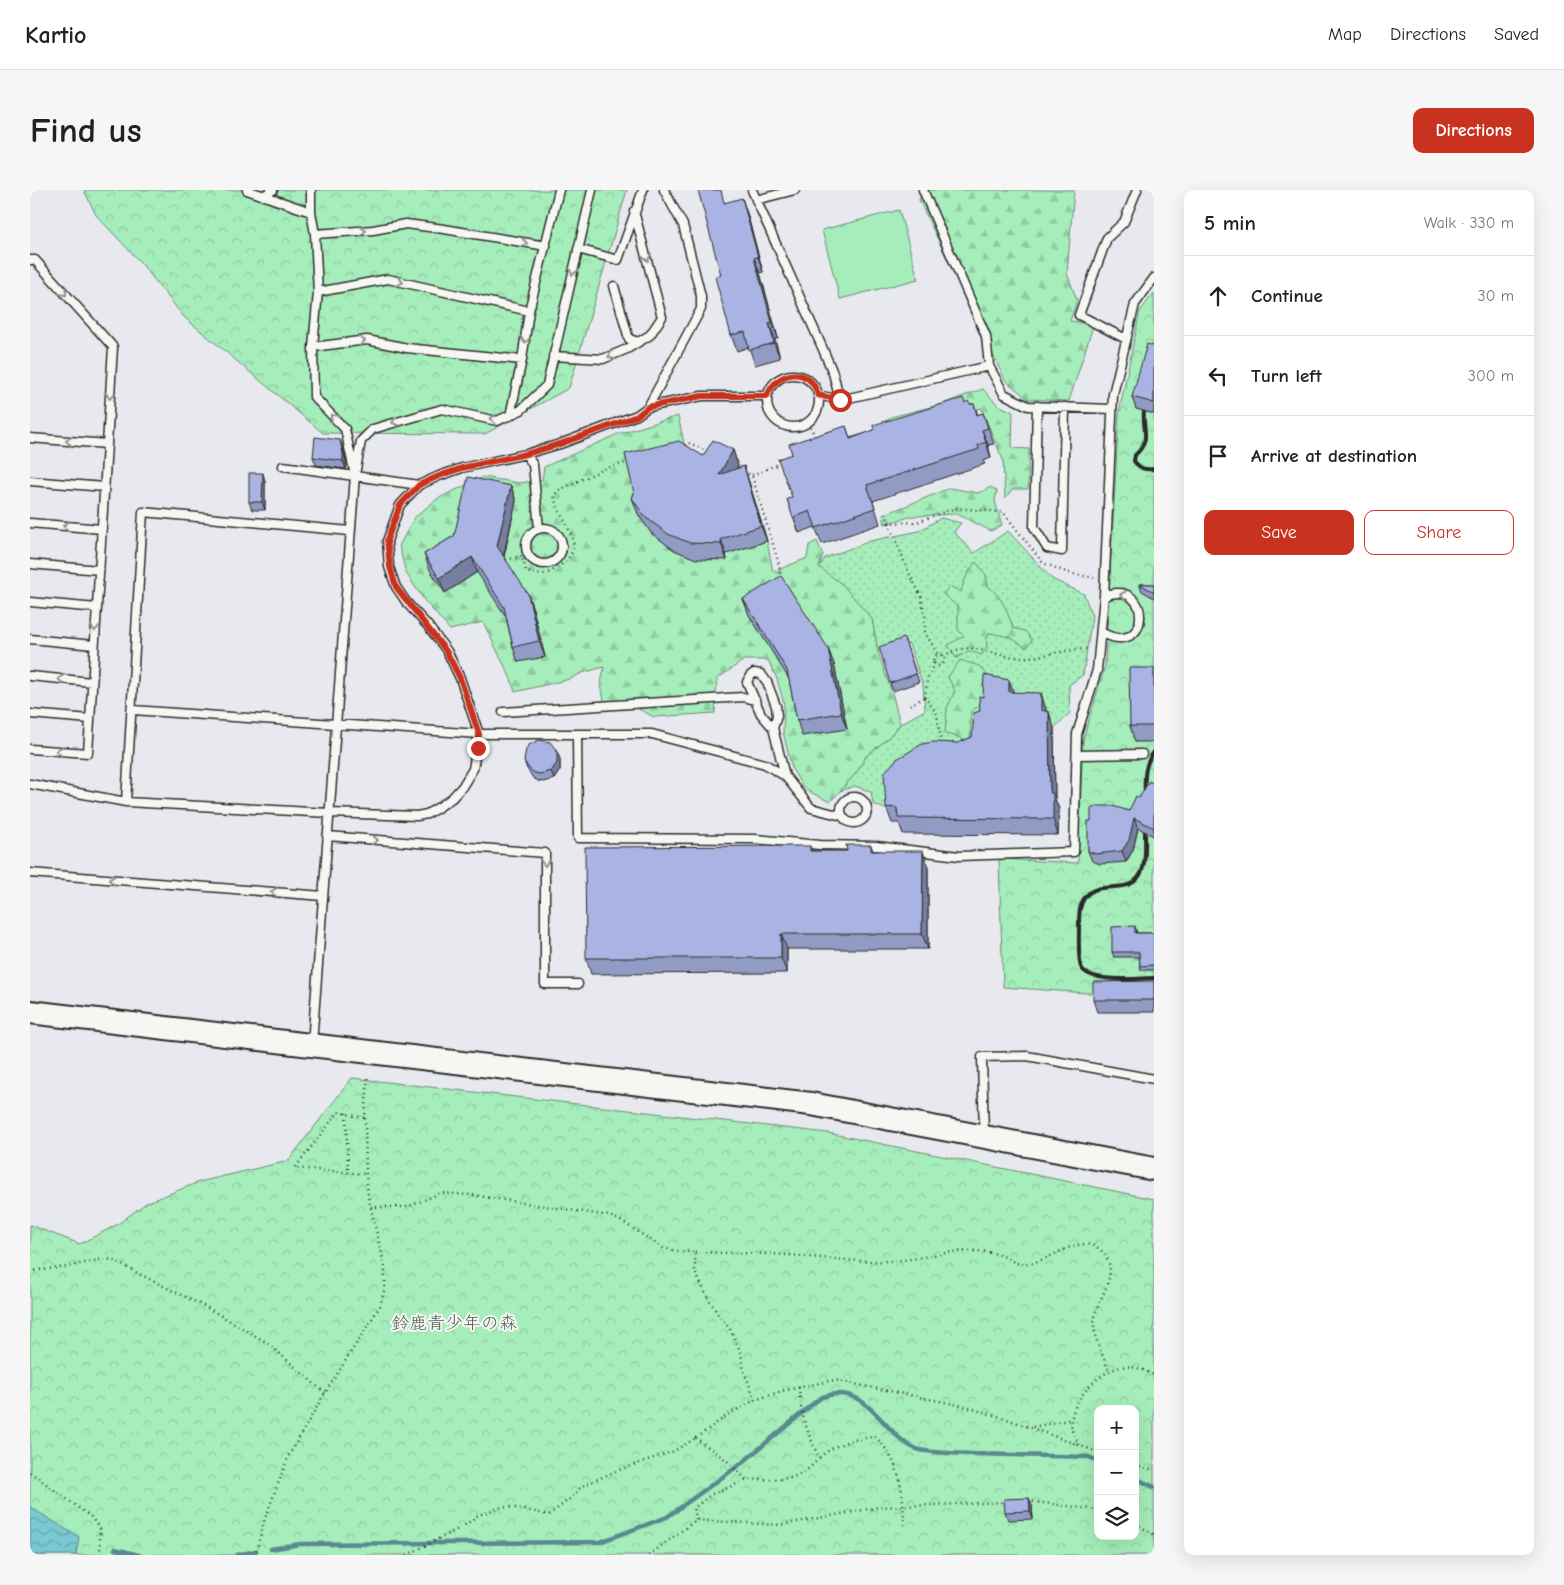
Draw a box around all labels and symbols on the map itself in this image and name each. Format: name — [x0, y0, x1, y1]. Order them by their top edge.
one-way arrow — [360, 225, 368, 236]
one-way arrow — [520, 237, 528, 247]
one-way arrow — [641, 254, 652, 262]
one-way arrow — [568, 267, 579, 276]
one-way arrow — [396, 276, 404, 287]
one-way arrow — [58, 287, 67, 296]
one-way arrow — [520, 335, 530, 344]
one-way arrow — [358, 336, 366, 347]
one-way arrow — [607, 350, 616, 360]
route start — [829, 389, 852, 412]
one-way arrow — [105, 392, 116, 400]
one-way arrow — [488, 413, 496, 424]
one-way arrow — [330, 414, 339, 423]
one-way arrow — [391, 417, 399, 427]
one-way arrow — [64, 436, 72, 447]
one-way arrow — [62, 521, 70, 532]
one-way arrow — [1119, 590, 1127, 600]
one-way arrow — [90, 624, 101, 632]
one-way arrow — [57, 674, 65, 685]
route end — [467, 737, 490, 760]
one-way arrow — [55, 746, 63, 757]
one-way arrow — [371, 835, 379, 846]
one-way arrow — [540, 860, 550, 868]
one-way arrow — [108, 874, 116, 885]
one-way arrow — [270, 887, 278, 898]
park label: 鈴鹿青少年の森 — [391, 1313, 517, 1334]

